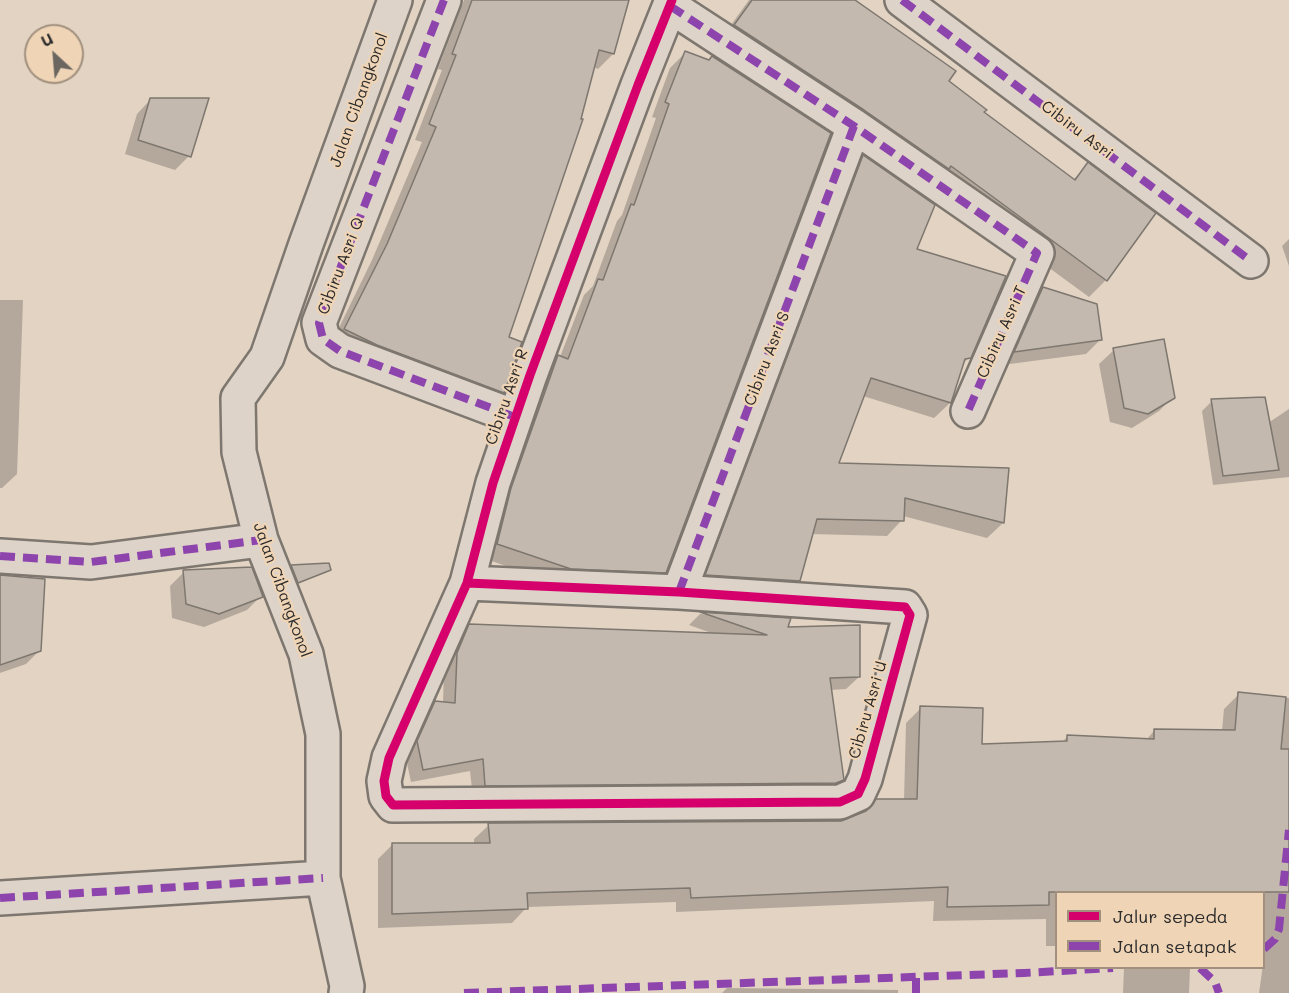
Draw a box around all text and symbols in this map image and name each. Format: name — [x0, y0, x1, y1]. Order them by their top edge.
north arrow — [24, 24, 84, 84]
text: U — [37, 27, 56, 51]
street label: Jalan Cibangkonol — [326, 30, 392, 170]
street label: Cibiru Asri — [1037, 97, 1117, 163]
street label: Cibiru Asri Q — [314, 215, 368, 317]
street label: Cibiru Asri T — [973, 283, 1031, 381]
street label: Cibiru Asri S — [740, 309, 794, 409]
street label: Cibiru Asri R — [482, 346, 532, 448]
street label: Jalan Cibangkonol — [249, 520, 315, 660]
street label: Cibiru Asri U — [845, 659, 891, 761]
legend — [1055, 891, 1265, 969]
text: Jalur sepeda — [1113, 904, 1228, 928]
text: Jalan setapak — [1113, 934, 1236, 958]

